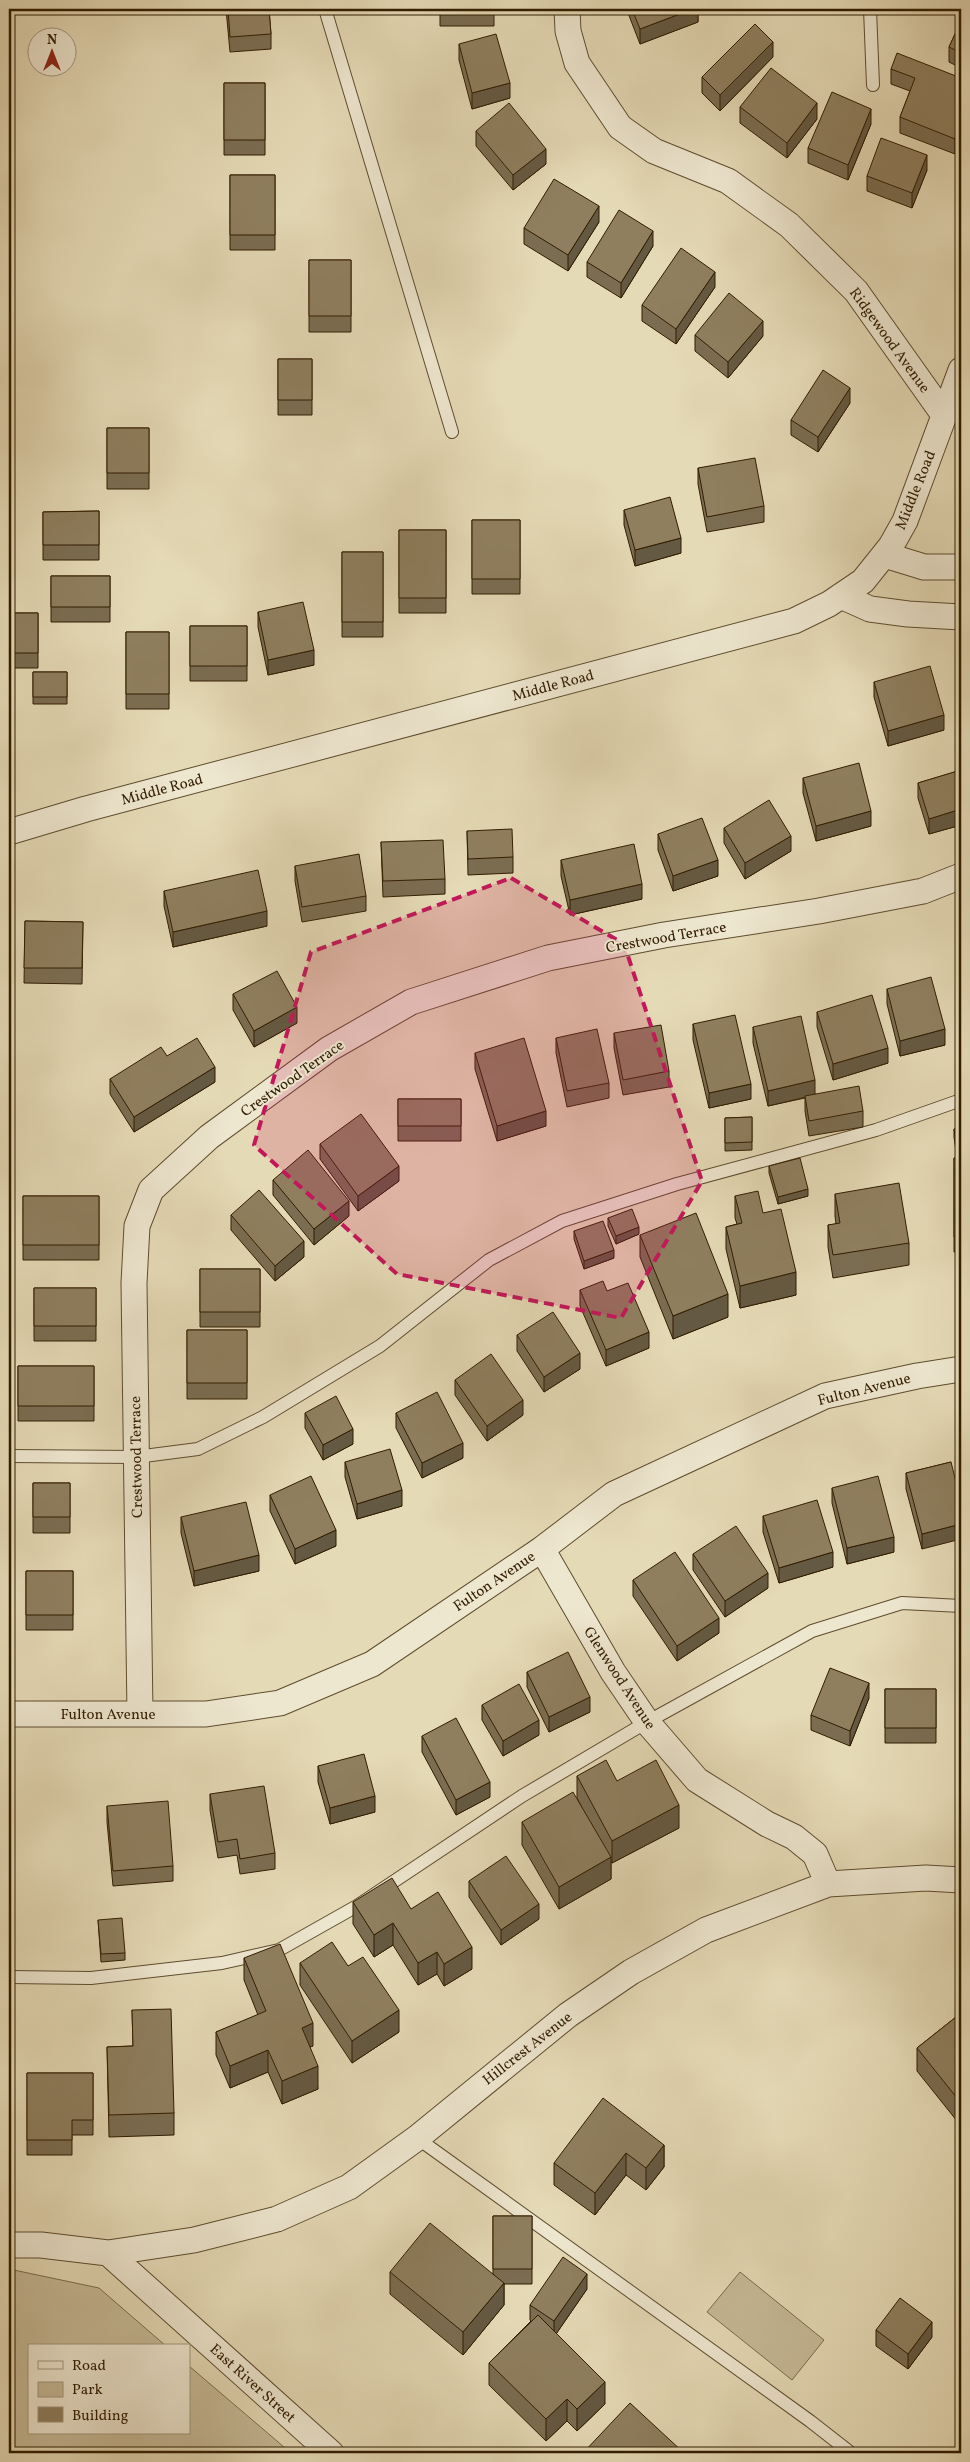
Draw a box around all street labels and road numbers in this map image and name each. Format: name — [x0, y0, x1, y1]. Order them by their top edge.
street label: Ridgewood Avenue — [843, 284, 934, 398]
street label: Middle Road — [891, 448, 942, 533]
street label: Middle Road — [510, 665, 597, 707]
street label: Middle Road — [119, 769, 206, 811]
street label: Crestwood Terrace — [604, 918, 728, 959]
street label: Crestwood Terrace — [237, 1036, 349, 1123]
street label: Fulton Avenue — [816, 1369, 913, 1412]
street label: Crestwood Terrace — [126, 1396, 149, 1518]
street label: Fulton Avenue — [450, 1547, 540, 1618]
street label: Glenwood Avenue — [578, 1623, 660, 1734]
street label: Fulton Avenue — [60, 1705, 156, 1726]
street label: Hillcrest Avenue — [479, 2007, 577, 2091]
street label: East River Street — [204, 2340, 300, 2429]

